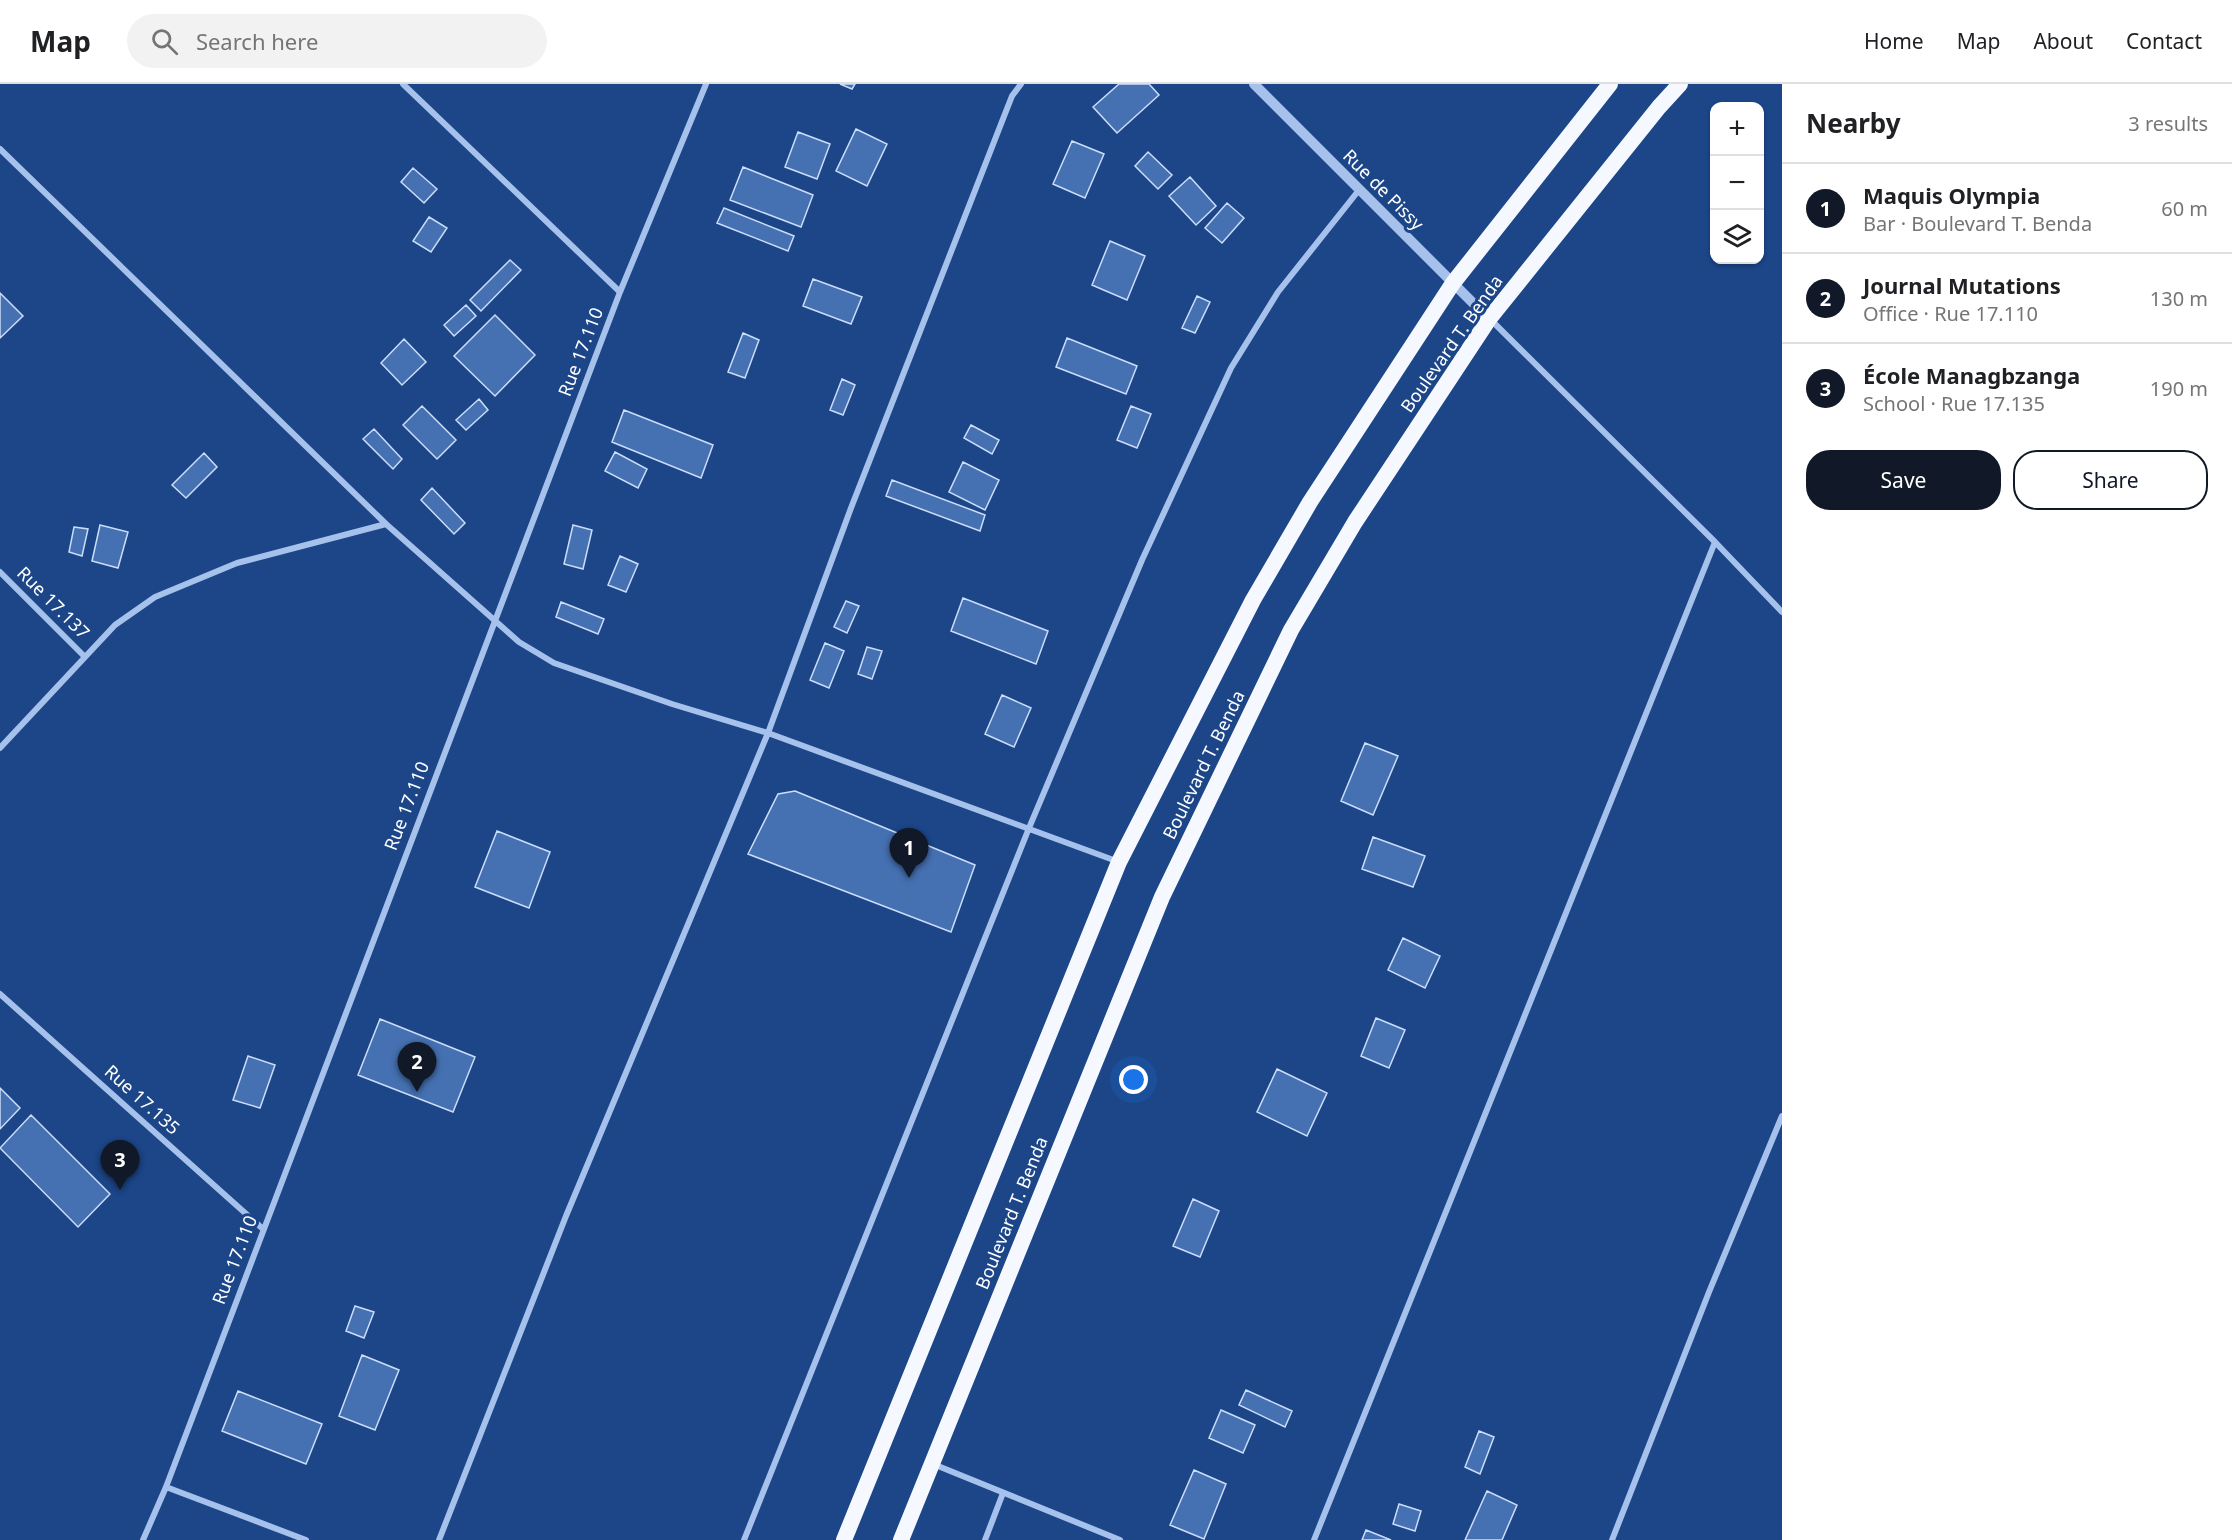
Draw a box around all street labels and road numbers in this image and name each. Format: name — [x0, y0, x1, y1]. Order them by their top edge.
street label: Rue de Pissy — [1338, 144, 1430, 235]
street label: Boulevard T. Benda — [1395, 270, 1508, 417]
street label: Rue 17.110 — [552, 304, 608, 400]
street label: Rue 17.137 — [12, 561, 95, 644]
street label: Boulevard T. Benda — [1157, 686, 1250, 843]
street label: Rue 17.110 — [378, 758, 434, 854]
street label: Rue 17.135 — [100, 1059, 185, 1139]
street label: Boulevard T. Benda — [969, 1133, 1053, 1293]
street label: Rue 17.110 — [206, 1212, 262, 1308]

